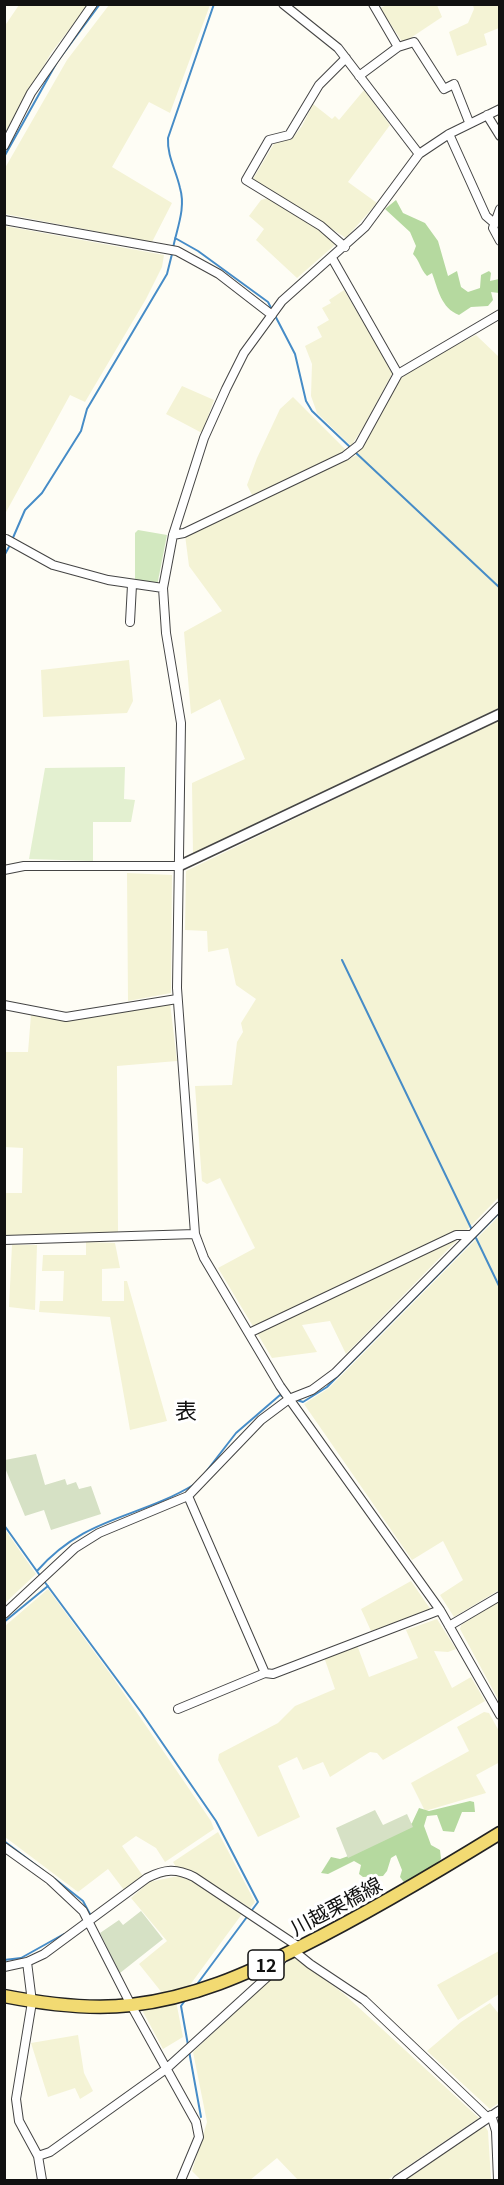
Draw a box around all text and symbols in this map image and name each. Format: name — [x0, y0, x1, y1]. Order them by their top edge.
district label: 表 — [175, 1398, 197, 1424]
street label: 川越栗橋線 — [286, 1872, 386, 1940]
road number: 12 — [248, 1950, 284, 1980]

